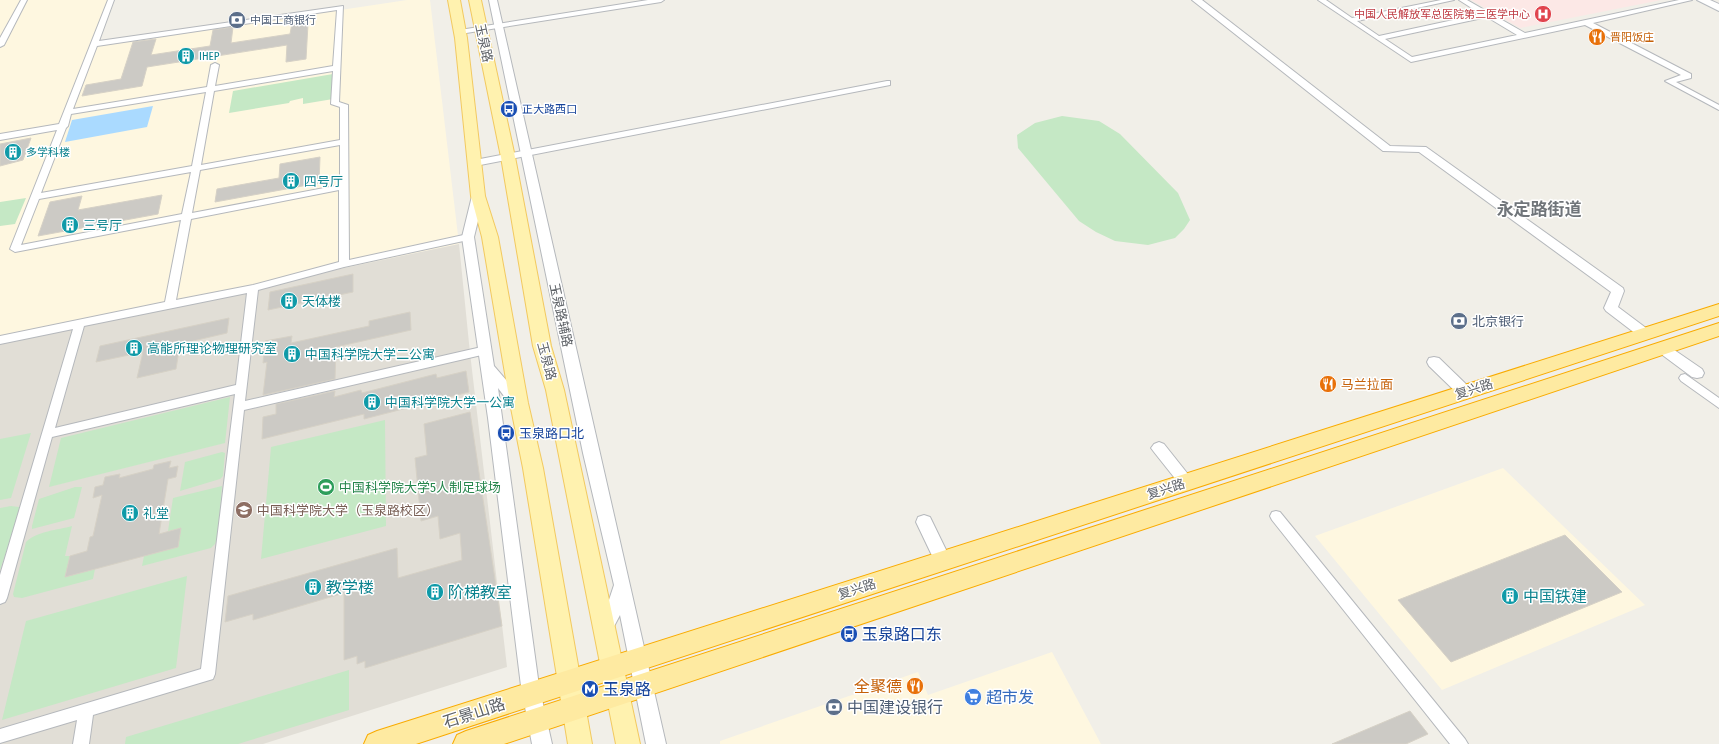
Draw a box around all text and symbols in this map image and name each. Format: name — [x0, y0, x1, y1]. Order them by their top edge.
hospital icon: 中国人民解放军总医院第三医学中心 — [1533, 4, 1553, 24]
place label: 中国人民解放军总医院第三医学中心 — [1354, 8, 1530, 21]
bank icon: 中国工商银行 — [227, 10, 247, 30]
place label: 中国工商银行 — [250, 14, 316, 27]
street label: 玉泉路 — [473, 22, 495, 64]
restaurant icon: 晋阳饭庄 — [1587, 27, 1607, 47]
place label: 晋阳饭庄 — [1610, 31, 1654, 44]
building icon: IHEP — [176, 46, 196, 66]
place label: IHEP — [199, 50, 220, 63]
bus stop icon: 正大路西口 — [499, 99, 519, 119]
place label: 正大路西口 — [522, 103, 577, 116]
building icon: 多学科楼 — [3, 142, 23, 162]
place label: 多学科楼 — [26, 146, 70, 159]
building icon: 四号厅 — [281, 171, 301, 191]
place label: 四号厅 — [304, 174, 343, 189]
district label: 永定路街道 — [1497, 199, 1582, 220]
building icon: 三号厅 — [60, 215, 80, 235]
place label: 三号厅 — [83, 218, 122, 233]
street label: 玉泉路辅路 — [547, 282, 575, 348]
building icon: 天体楼 — [279, 291, 299, 311]
place label: 天体楼 — [302, 294, 341, 309]
bank icon: 北京银行 — [1449, 311, 1469, 331]
place label: 北京银行 — [1472, 314, 1524, 329]
building icon: 高能所理论物理研究室 — [124, 338, 144, 358]
street label: 玉泉路 — [535, 340, 559, 382]
place label: 高能所理论物理研究室 — [147, 341, 277, 356]
building icon: 中国科学院大学二公寓 — [282, 344, 302, 364]
place label: 中国科学院大学二公寓 — [305, 347, 435, 362]
restaurant icon: 马兰拉面 — [1318, 374, 1338, 394]
street label: 复兴路 — [1453, 376, 1495, 402]
place label: 马兰拉面 — [1341, 377, 1393, 392]
building icon: 中国科学院大学一公寓 — [362, 392, 382, 412]
place label: 中国科学院大学一公寓 — [385, 395, 515, 410]
bus stop icon: 玉泉路口北 — [496, 423, 516, 443]
place label: 玉泉路口北 — [519, 426, 584, 441]
street label: 复兴路 — [1145, 476, 1187, 502]
sports icon: 中国科学院大学5人制足球场 — [316, 477, 336, 497]
place label: 中国科学院大学5人制足球场 — [339, 480, 501, 495]
school or university icon: 中国科学院大学（玉泉路校区） — [234, 500, 254, 520]
building icon: 礼堂 — [120, 503, 140, 523]
place label: 中国科学院大学（玉泉路校区） — [257, 503, 439, 518]
place label: 礼堂 — [143, 506, 169, 521]
street label: 复兴路 — [836, 576, 878, 602]
building icon: 教学楼 — [303, 577, 323, 597]
place label: 教学楼 — [326, 578, 374, 597]
building icon: 阶梯教室 — [425, 582, 445, 602]
place label: 阶梯教室 — [448, 583, 512, 602]
building icon: 中国铁建 — [1500, 586, 1520, 606]
place label: 中国铁建 — [1523, 587, 1587, 606]
bus stop icon: 玉泉路口东 — [839, 624, 859, 644]
place label: 玉泉路口东 — [862, 625, 942, 644]
restaurant icon: 全聚德 — [905, 676, 925, 696]
place label: 全聚德 — [854, 677, 902, 696]
metro station icon: 玉泉路 — [580, 679, 600, 699]
place label: 玉泉路 — [603, 680, 651, 699]
supermarket icon: 超市发 — [963, 687, 983, 707]
place label: 超市发 — [986, 688, 1034, 707]
street label: 石景山路 — [441, 694, 507, 732]
bank icon: 中国建设银行 — [824, 697, 844, 717]
place label: 中国建设银行 — [847, 698, 943, 717]

